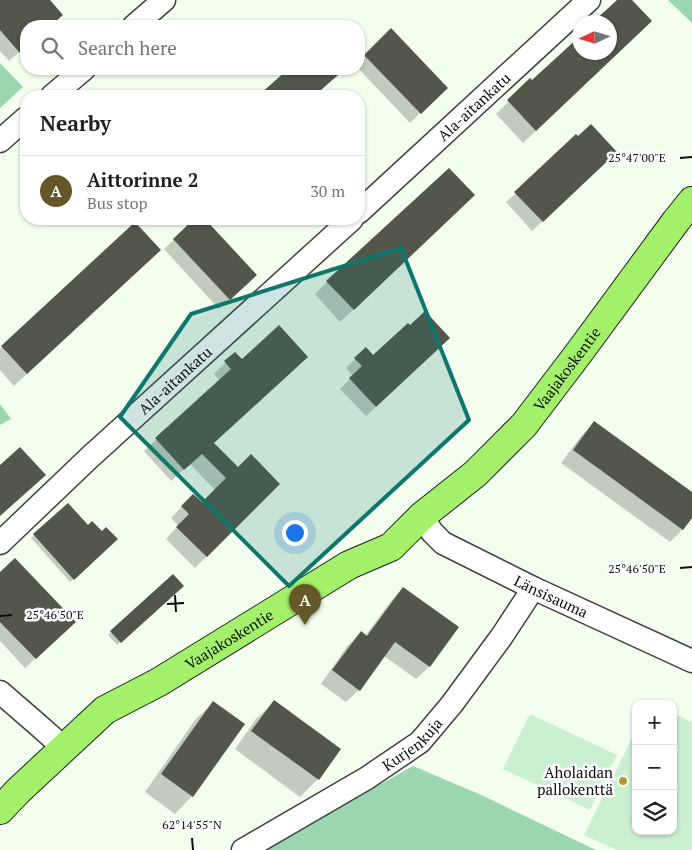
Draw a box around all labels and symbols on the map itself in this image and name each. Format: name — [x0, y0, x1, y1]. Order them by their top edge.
north arrow — [572, 15, 617, 60]
street label: Ala-aitankatu — [433, 67, 515, 145]
text: 25°47'00"E — [608, 150, 666, 165]
street label: Vaajakoskentie — [528, 323, 605, 415]
street label: Ala-aitankatu — [134, 341, 216, 419]
your location — [282, 520, 308, 546]
text: 25°46'50"E — [608, 561, 666, 576]
street label: Länsisauma — [511, 570, 592, 622]
pin: A — [289, 584, 321, 625]
street label: Vaajakoskentie — [181, 604, 277, 674]
text: 25°46'50"E — [26, 607, 84, 622]
street label: Kurjenkuja — [378, 713, 447, 775]
place label: Aholaidan pallokenttä — [537, 762, 613, 799]
marker: Aholaidan pallokenttä — [617, 775, 629, 787]
text: 62°14'55"N — [162, 817, 222, 832]

